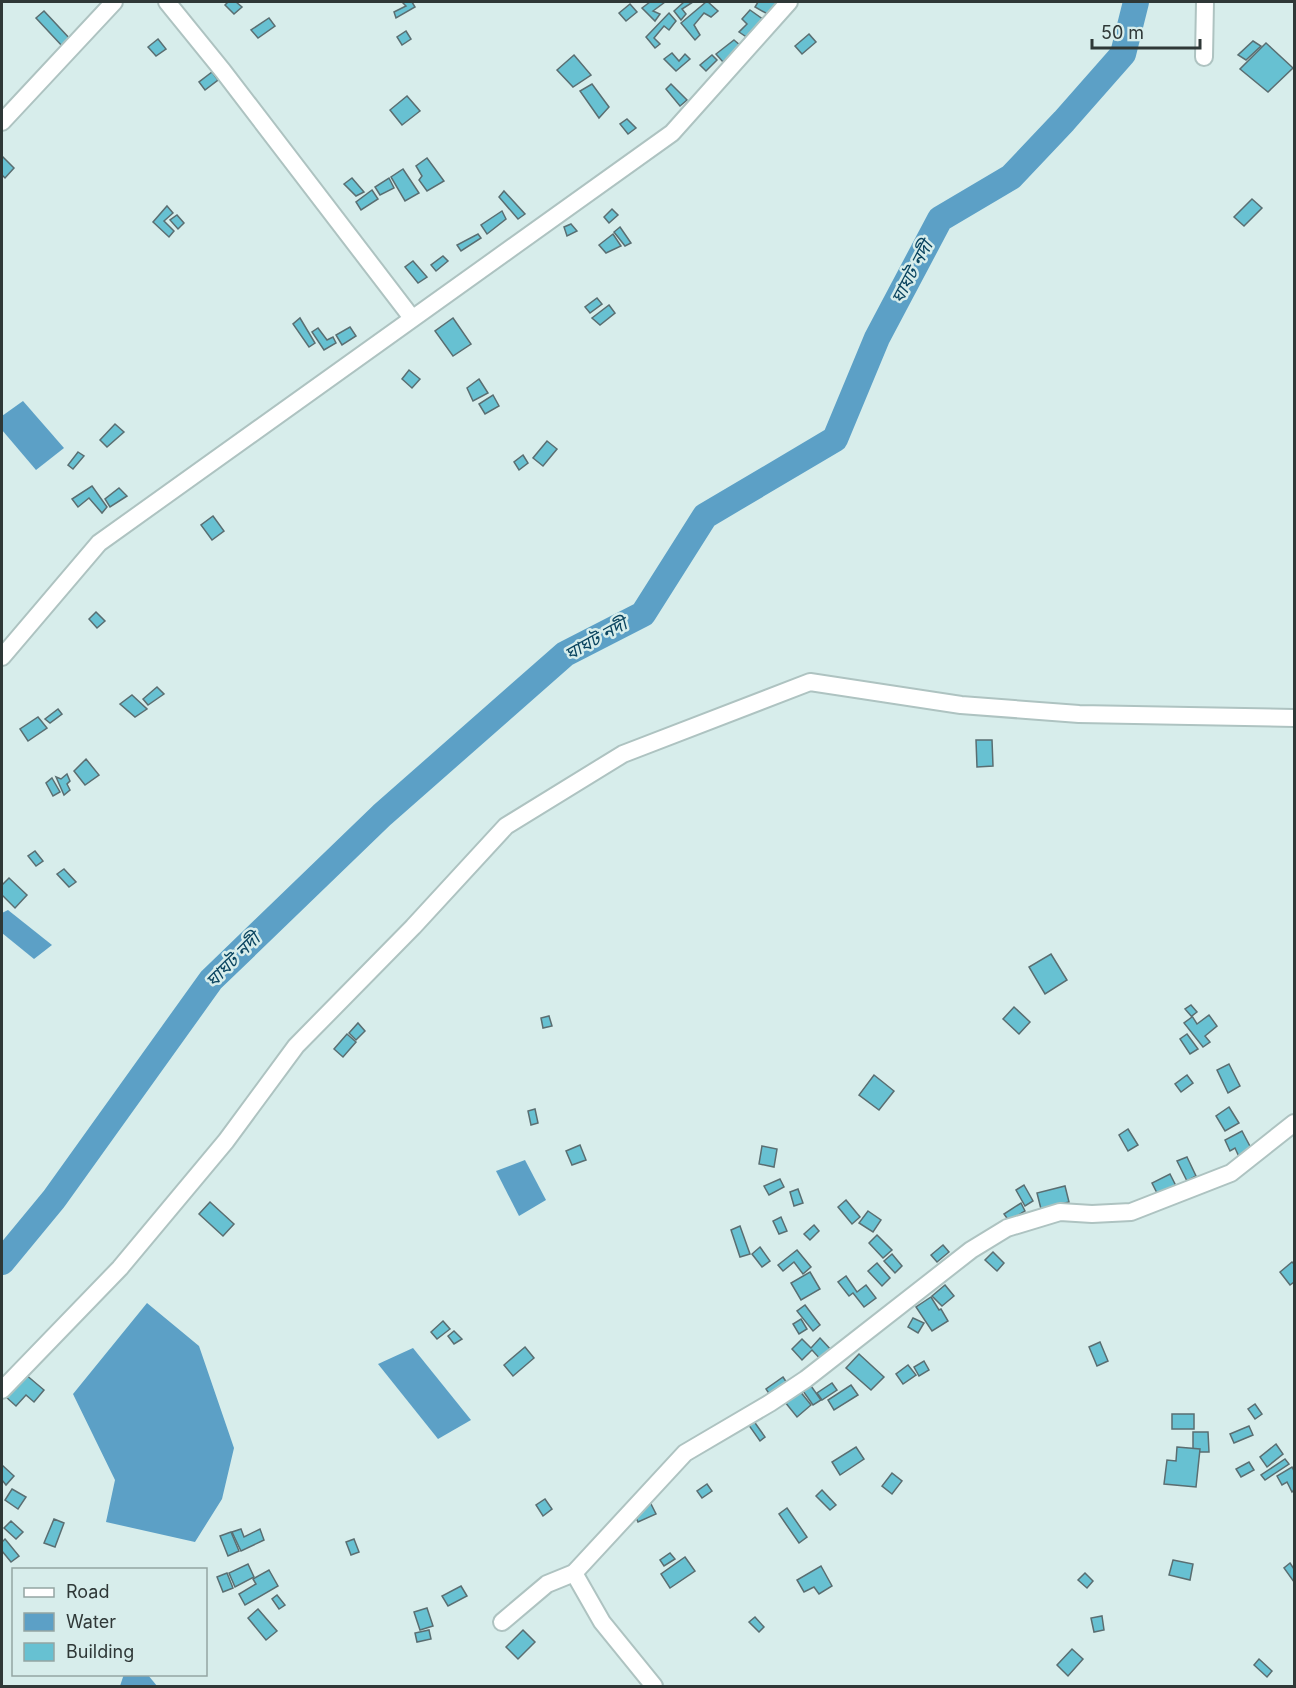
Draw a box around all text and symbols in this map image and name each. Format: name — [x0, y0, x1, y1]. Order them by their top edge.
scale bar — [1092, 12, 1200, 50]
text: 50 m — [1101, 22, 1144, 43]
water label: ঘাঘট নদী — [886, 234, 938, 307]
water label: ঘাঘট নদী — [561, 611, 633, 664]
water label: ঘাঘট নদী — [201, 926, 266, 991]
legend — [12, 1568, 207, 1676]
text: Road — [66, 1581, 109, 1602]
text: Water — [66, 1611, 116, 1632]
text: Building — [66, 1641, 134, 1662]

